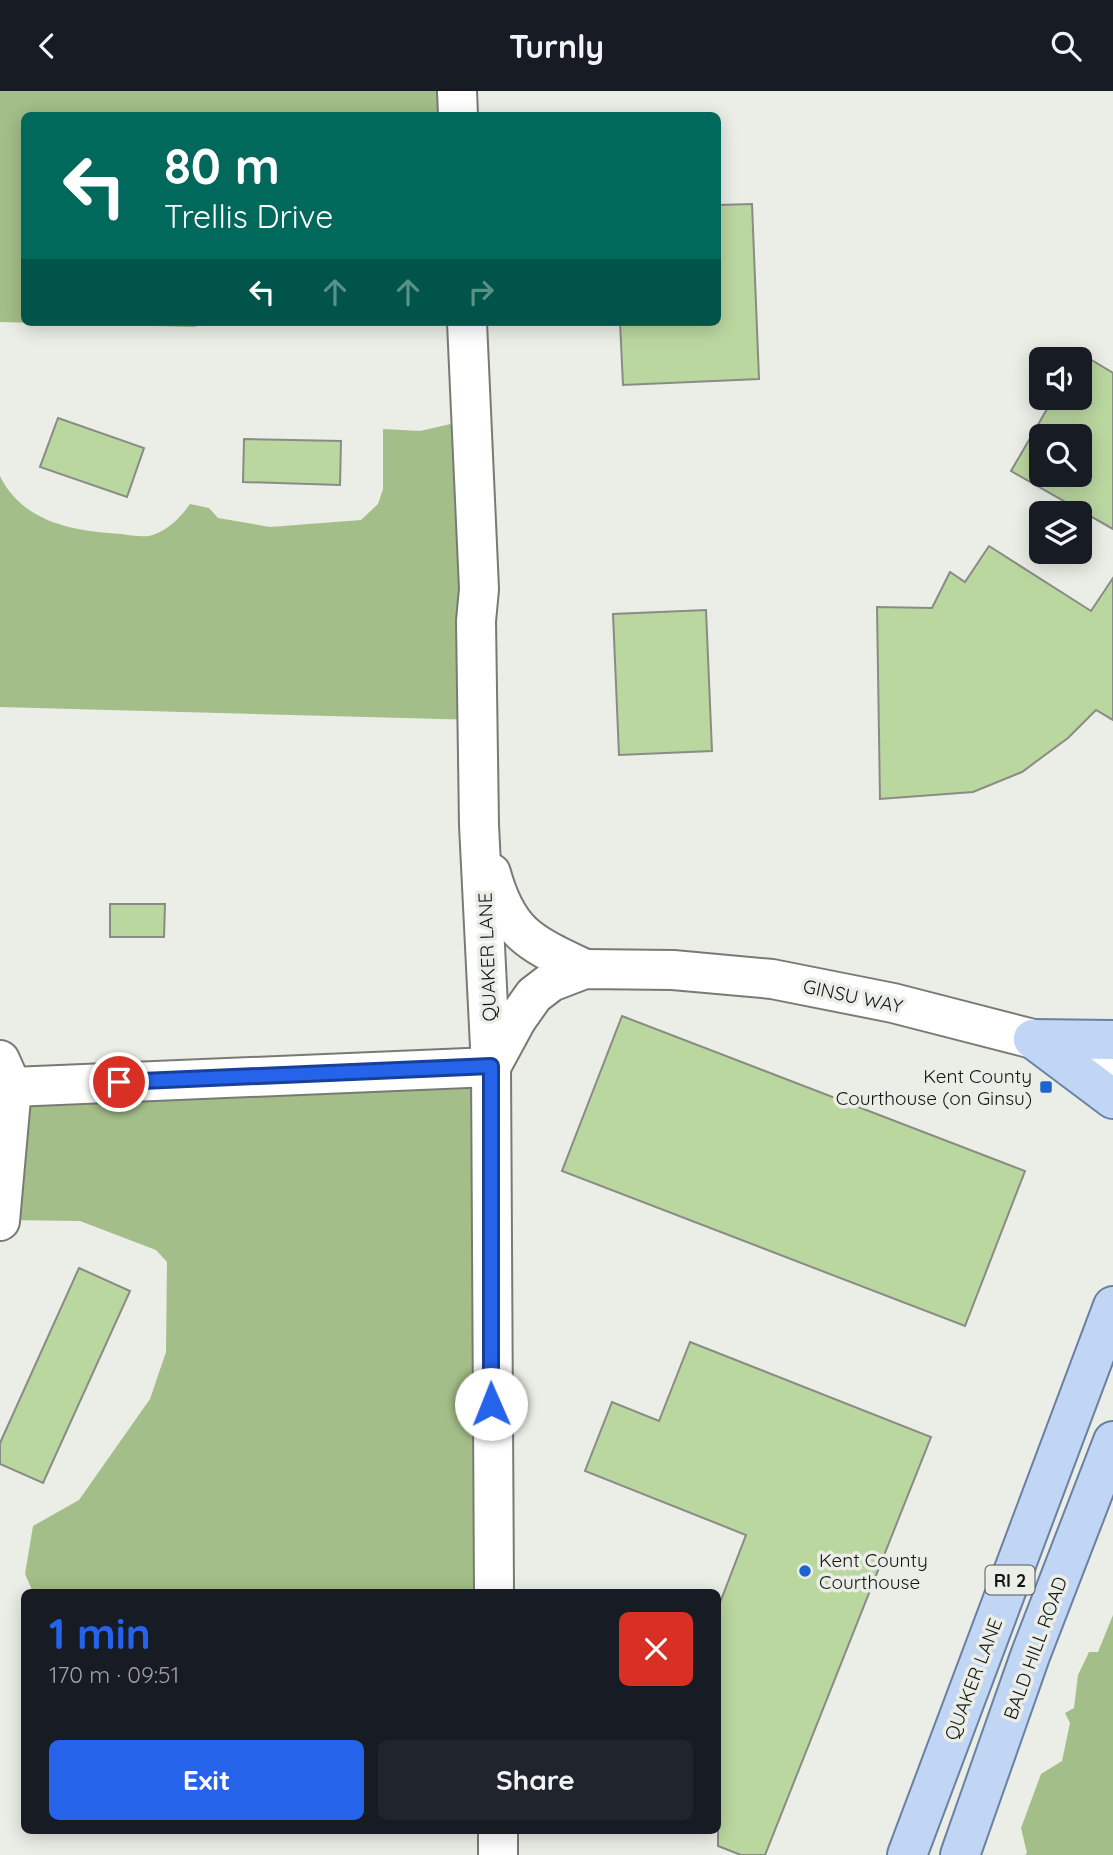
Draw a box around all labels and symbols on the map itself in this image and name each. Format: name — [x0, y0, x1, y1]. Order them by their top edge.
street label: QUAKER LANE — [473, 892, 501, 1022]
street label: GINSU WAY — [801, 974, 905, 1018]
pin — [89, 1052, 149, 1112]
place label: Kent County Courthouse (on Ginsu) — [836, 1064, 1032, 1110]
marker: Kent County Courthouse (on Ginsu) — [1038, 1079, 1054, 1095]
position arrow — [454, 1367, 528, 1441]
place label: Kent County Courthouse — [819, 1548, 928, 1594]
marker: Kent County Courthouse — [797, 1563, 813, 1579]
road number: RI 2 — [986, 1565, 1034, 1595]
street label: BALD HILL ROAD — [998, 1573, 1072, 1723]
street label: QUAKER LANE — [939, 1615, 1007, 1743]

